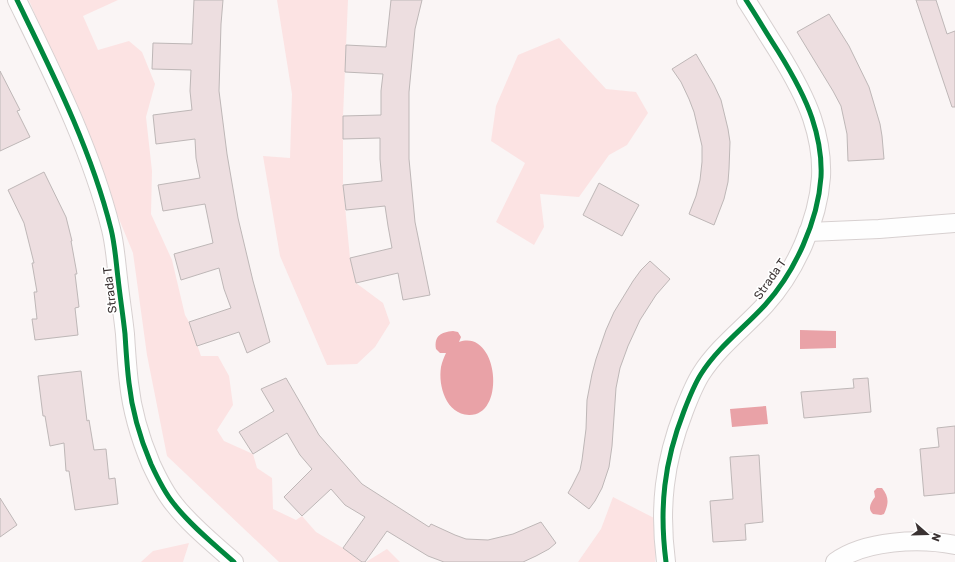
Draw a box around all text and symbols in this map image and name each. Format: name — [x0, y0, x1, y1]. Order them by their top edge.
street label: Strada T — [751, 256, 789, 302]
street label: Strada T — [100, 266, 120, 314]
north arrow — [907, 514, 947, 554]
text: N — [928, 531, 943, 543]

